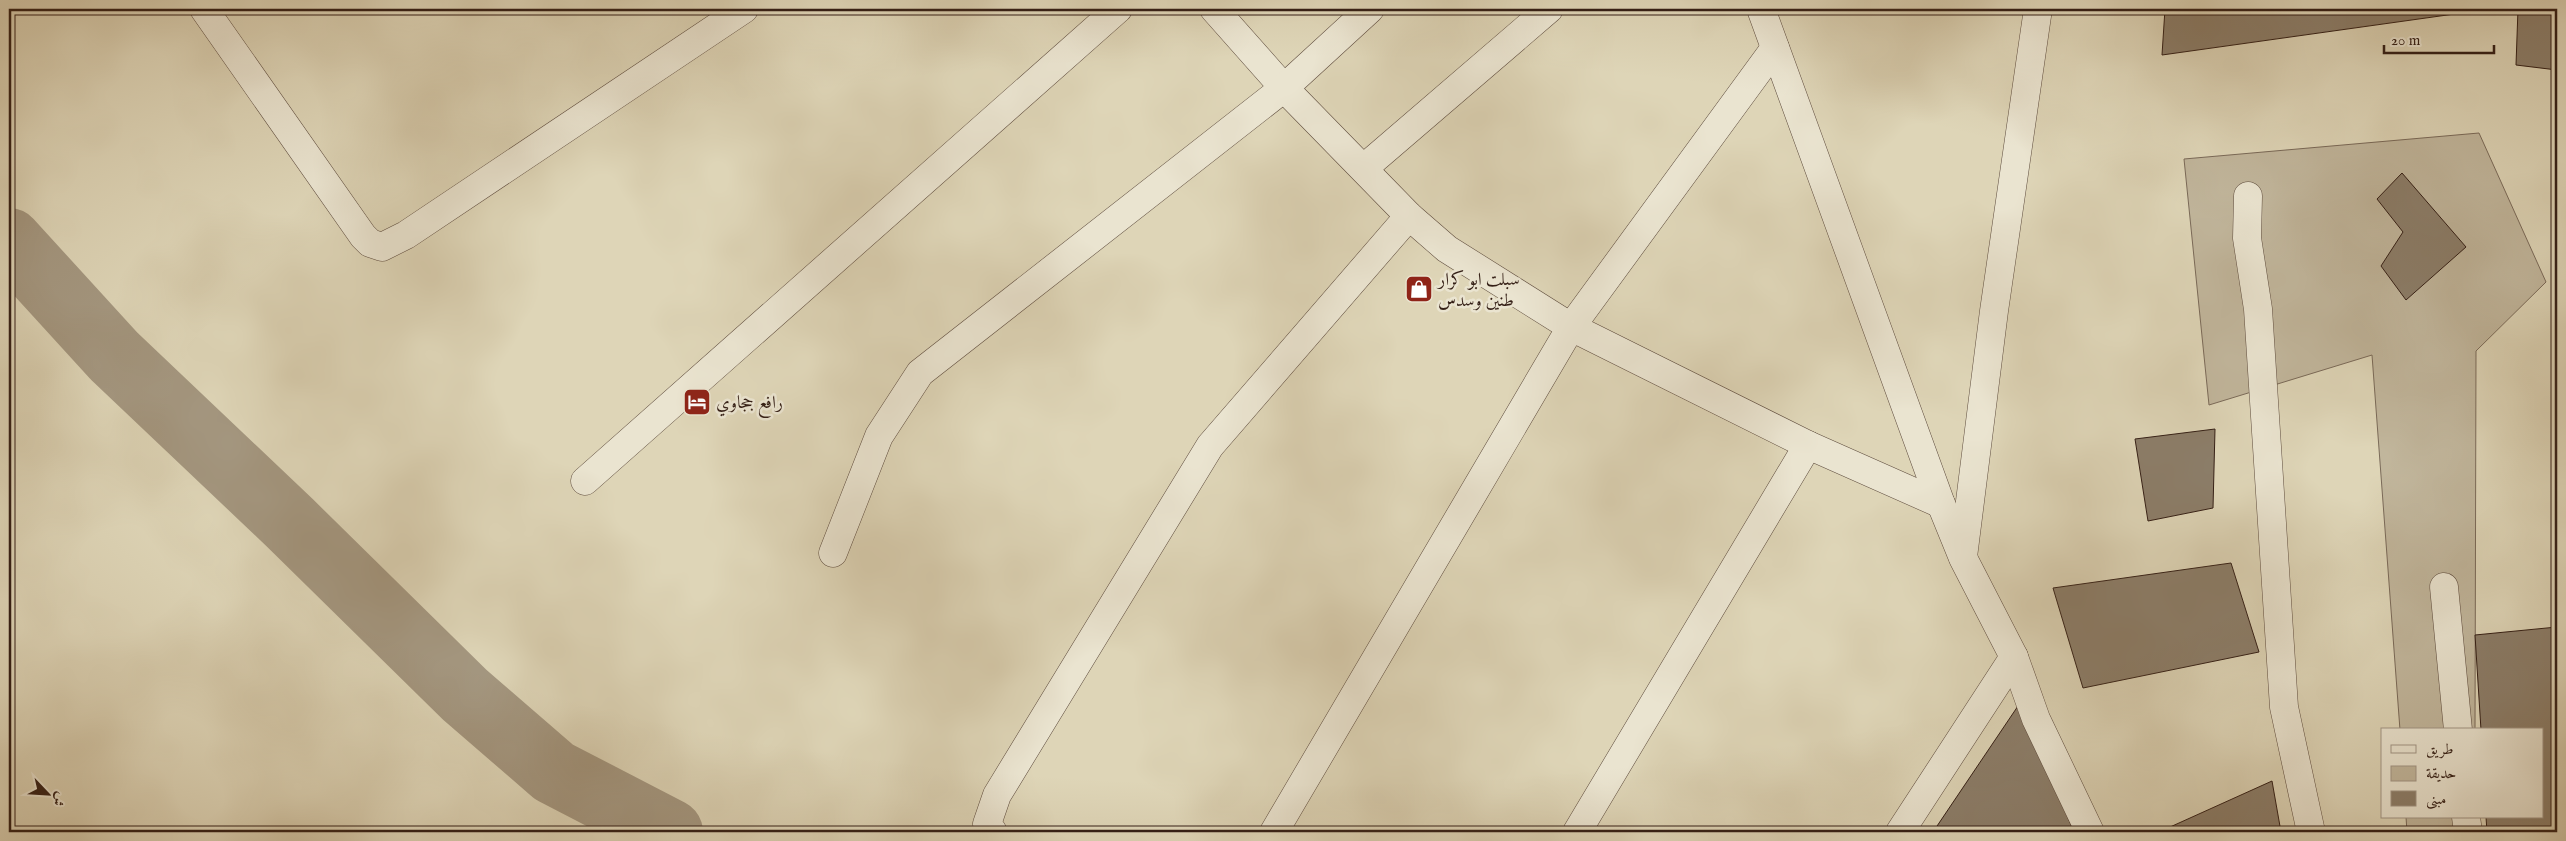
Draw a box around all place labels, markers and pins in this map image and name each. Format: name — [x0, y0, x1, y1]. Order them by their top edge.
place label: سبلت ابو كرار طنين وسدس — [1436, 269, 1520, 313]
shop icon: سبلت ابو كرار طنين وسدس — [1404, 274, 1434, 304]
hotel icon: رافع ججاوي — [682, 387, 712, 417]
place label: رافع ججاوي — [716, 392, 783, 418]

